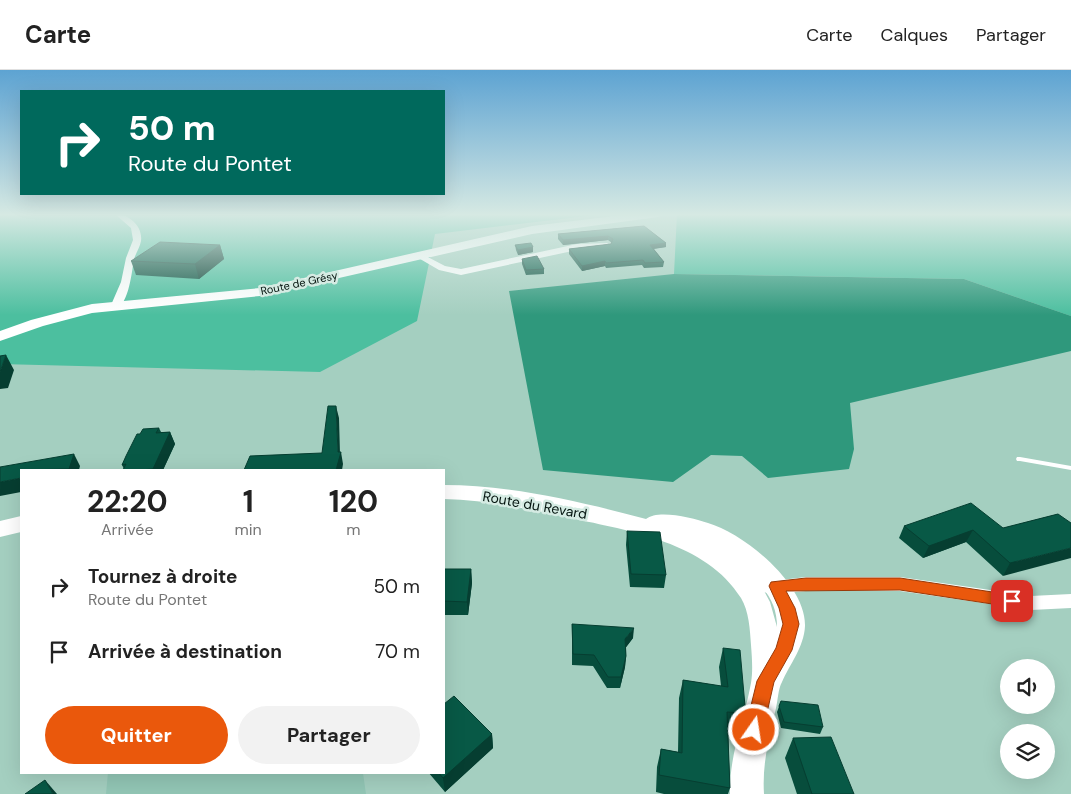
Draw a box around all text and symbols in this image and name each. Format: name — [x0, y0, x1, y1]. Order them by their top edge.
text: Carte — [25, 19, 91, 50]
text: Carte — [806, 23, 853, 47]
text: Calques — [881, 23, 948, 47]
text: Partager — [976, 23, 1046, 47]
text: 50 m — [128, 105, 216, 151]
icon: right — [45, 110, 110, 175]
text: Route du Pontet — [128, 149, 292, 178]
street label: Route de Grésy — [259, 268, 339, 298]
text: 22:20 — [87, 482, 168, 521]
text: 1 — [243, 482, 254, 521]
text: 120 — [329, 482, 378, 521]
street label: Route du Revard — [481, 487, 589, 523]
text: Arrivée — [101, 519, 154, 540]
text: min — [235, 519, 262, 540]
text: m — [346, 519, 361, 540]
text: Tournez à droite — [88, 564, 238, 589]
icon: right — [45, 573, 73, 601]
text: 50 m — [373, 574, 420, 599]
pin — [991, 580, 1033, 622]
icon: arrive — [998, 587, 1026, 615]
text: Route du Pontet — [88, 589, 207, 610]
icon: arrive — [45, 638, 73, 666]
text: Arrivée à destination — [88, 639, 282, 664]
text: 70 m — [375, 639, 420, 664]
map controls — [1000, 659, 1055, 779]
button: sound — [1000, 659, 1055, 714]
position arrow — [727, 703, 779, 755]
button: Quitter — [45, 706, 228, 764]
button: Partager — [238, 706, 420, 764]
button: layers — [1000, 724, 1055, 779]

